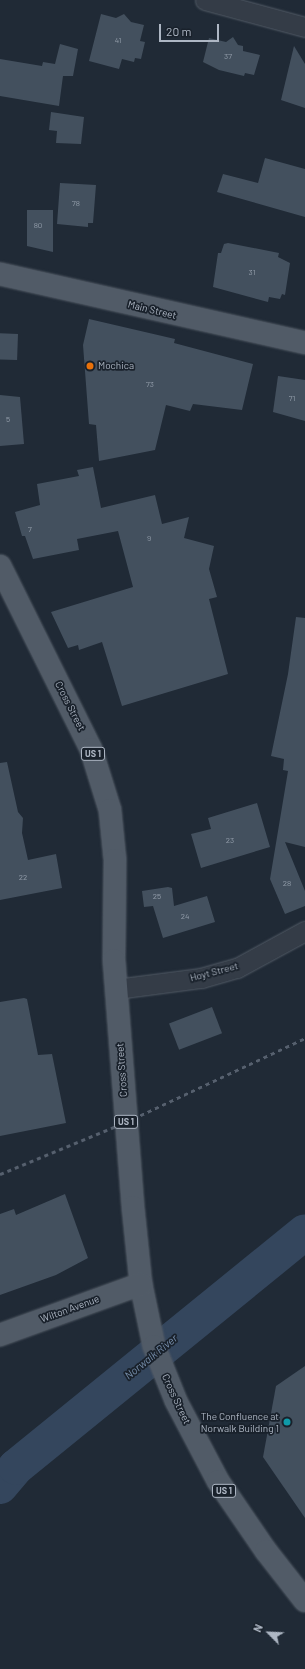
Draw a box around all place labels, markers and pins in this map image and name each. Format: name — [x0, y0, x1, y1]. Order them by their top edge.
place label: Mochica — [98, 360, 134, 372]
marker: Mochica — [85, 361, 95, 371]
place label: The Confluence at Norwalk Building 1 — [201, 1410, 279, 1434]
marker: The Confluence at Norwalk Building 1 — [282, 1417, 292, 1427]

